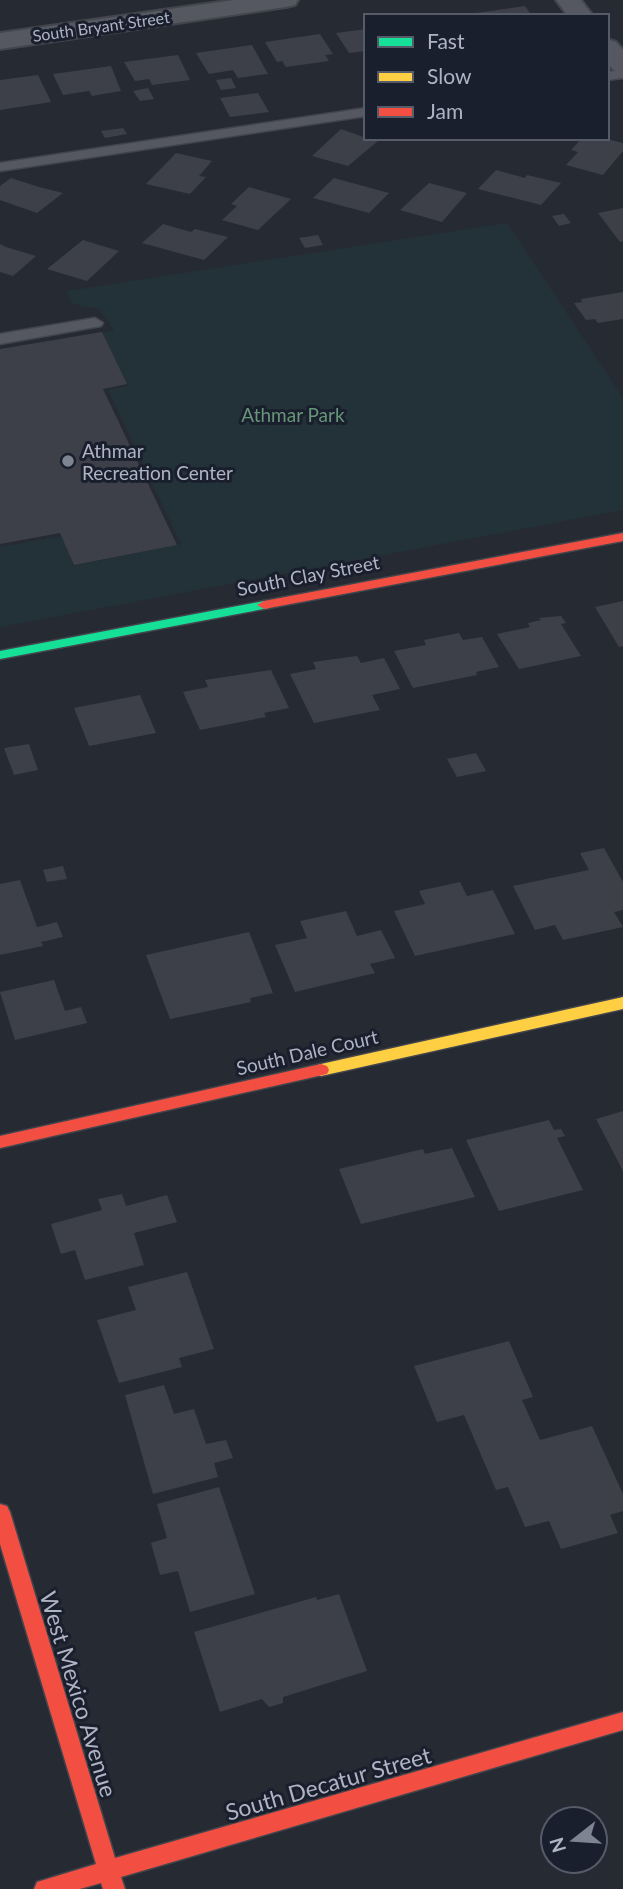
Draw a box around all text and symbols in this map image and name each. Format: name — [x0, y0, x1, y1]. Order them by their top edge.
street label: South Bryant Street — [31, 7, 171, 45]
legend — [364, 14, 609, 140]
text: Fast — [427, 28, 465, 53]
text: Slow — [427, 63, 472, 88]
text: Jam — [427, 98, 463, 123]
park label: Athmar Park — [241, 403, 345, 426]
place label: Athmar Recreation Center — [82, 439, 233, 484]
marker: Athmar Recreation Center — [60, 453, 76, 469]
street label: South Clay Street — [235, 550, 381, 600]
street label: South Dale Court — [234, 1024, 380, 1079]
street label: West Mexico Avenue — [34, 1588, 124, 1800]
street label: South Decatur Street — [222, 1740, 435, 1826]
north arrow — [539, 1805, 609, 1875]
text: N — [544, 1835, 570, 1855]

